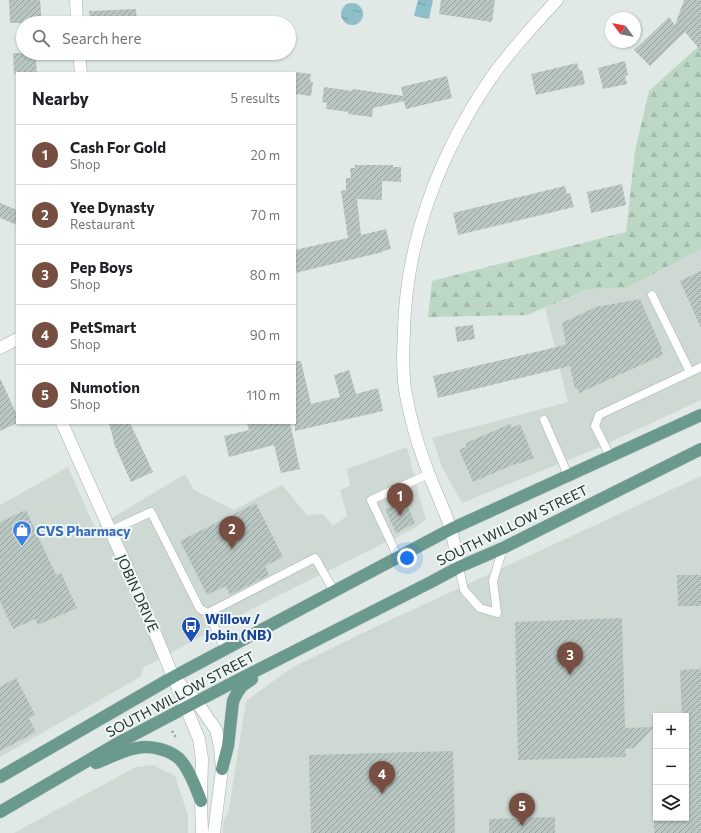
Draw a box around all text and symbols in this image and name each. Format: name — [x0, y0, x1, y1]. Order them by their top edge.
north arrow — [605, 12, 641, 48]
search box — [16, 16, 296, 60]
icon: search — [30, 27, 52, 49]
text: Search here — [62, 29, 141, 47]
text: Nearby — [32, 88, 89, 109]
text: 5 results — [230, 90, 280, 106]
text: Cash For Gold — [70, 138, 166, 156]
text: 1 — [42, 147, 48, 163]
text: 20 m — [251, 147, 280, 163]
text: Shop — [70, 156, 101, 172]
text: Yee Dynasty — [70, 198, 155, 216]
text: 2 — [41, 207, 49, 223]
text: 70 m — [251, 207, 280, 223]
text: Restaurant — [70, 216, 135, 232]
text: Pep Boys — [70, 258, 133, 276]
text: 3 — [41, 267, 49, 283]
text: 80 m — [250, 267, 280, 283]
text: Shop — [70, 276, 101, 292]
text: PetSmart — [70, 318, 136, 336]
text: 4 — [41, 327, 49, 343]
text: 90 m — [250, 327, 280, 343]
text: Shop — [70, 336, 101, 352]
text: Numotion — [70, 378, 140, 396]
text: 5 — [41, 387, 49, 403]
text: 110 m — [247, 387, 280, 403]
text: Shop — [70, 396, 101, 412]
street label: SOUTH WILLOW STREET — [434, 481, 590, 569]
pin: 1 — [387, 483, 413, 516]
pin: 2 — [219, 516, 245, 549]
shop icon: CVS Pharmacy — [11, 519, 33, 547]
place label: CVS Pharmacy — [36, 522, 131, 539]
your location — [397, 548, 417, 568]
street label: JOBIN DRIVE — [113, 552, 163, 634]
place label: Willow / Jobin (NB) — [205, 610, 272, 643]
bus stop icon: Willow / Jobin (NB) — [180, 615, 202, 643]
pin: 3 — [557, 642, 583, 675]
street label: SOUTH WILLOW STREET — [103, 648, 257, 740]
map controls — [653, 713, 689, 821]
button: + — [653, 713, 689, 749]
button: − — [653, 749, 689, 785]
pin: 4 — [369, 761, 395, 794]
button: layers — [653, 785, 689, 821]
pin: 5 — [509, 793, 535, 826]

